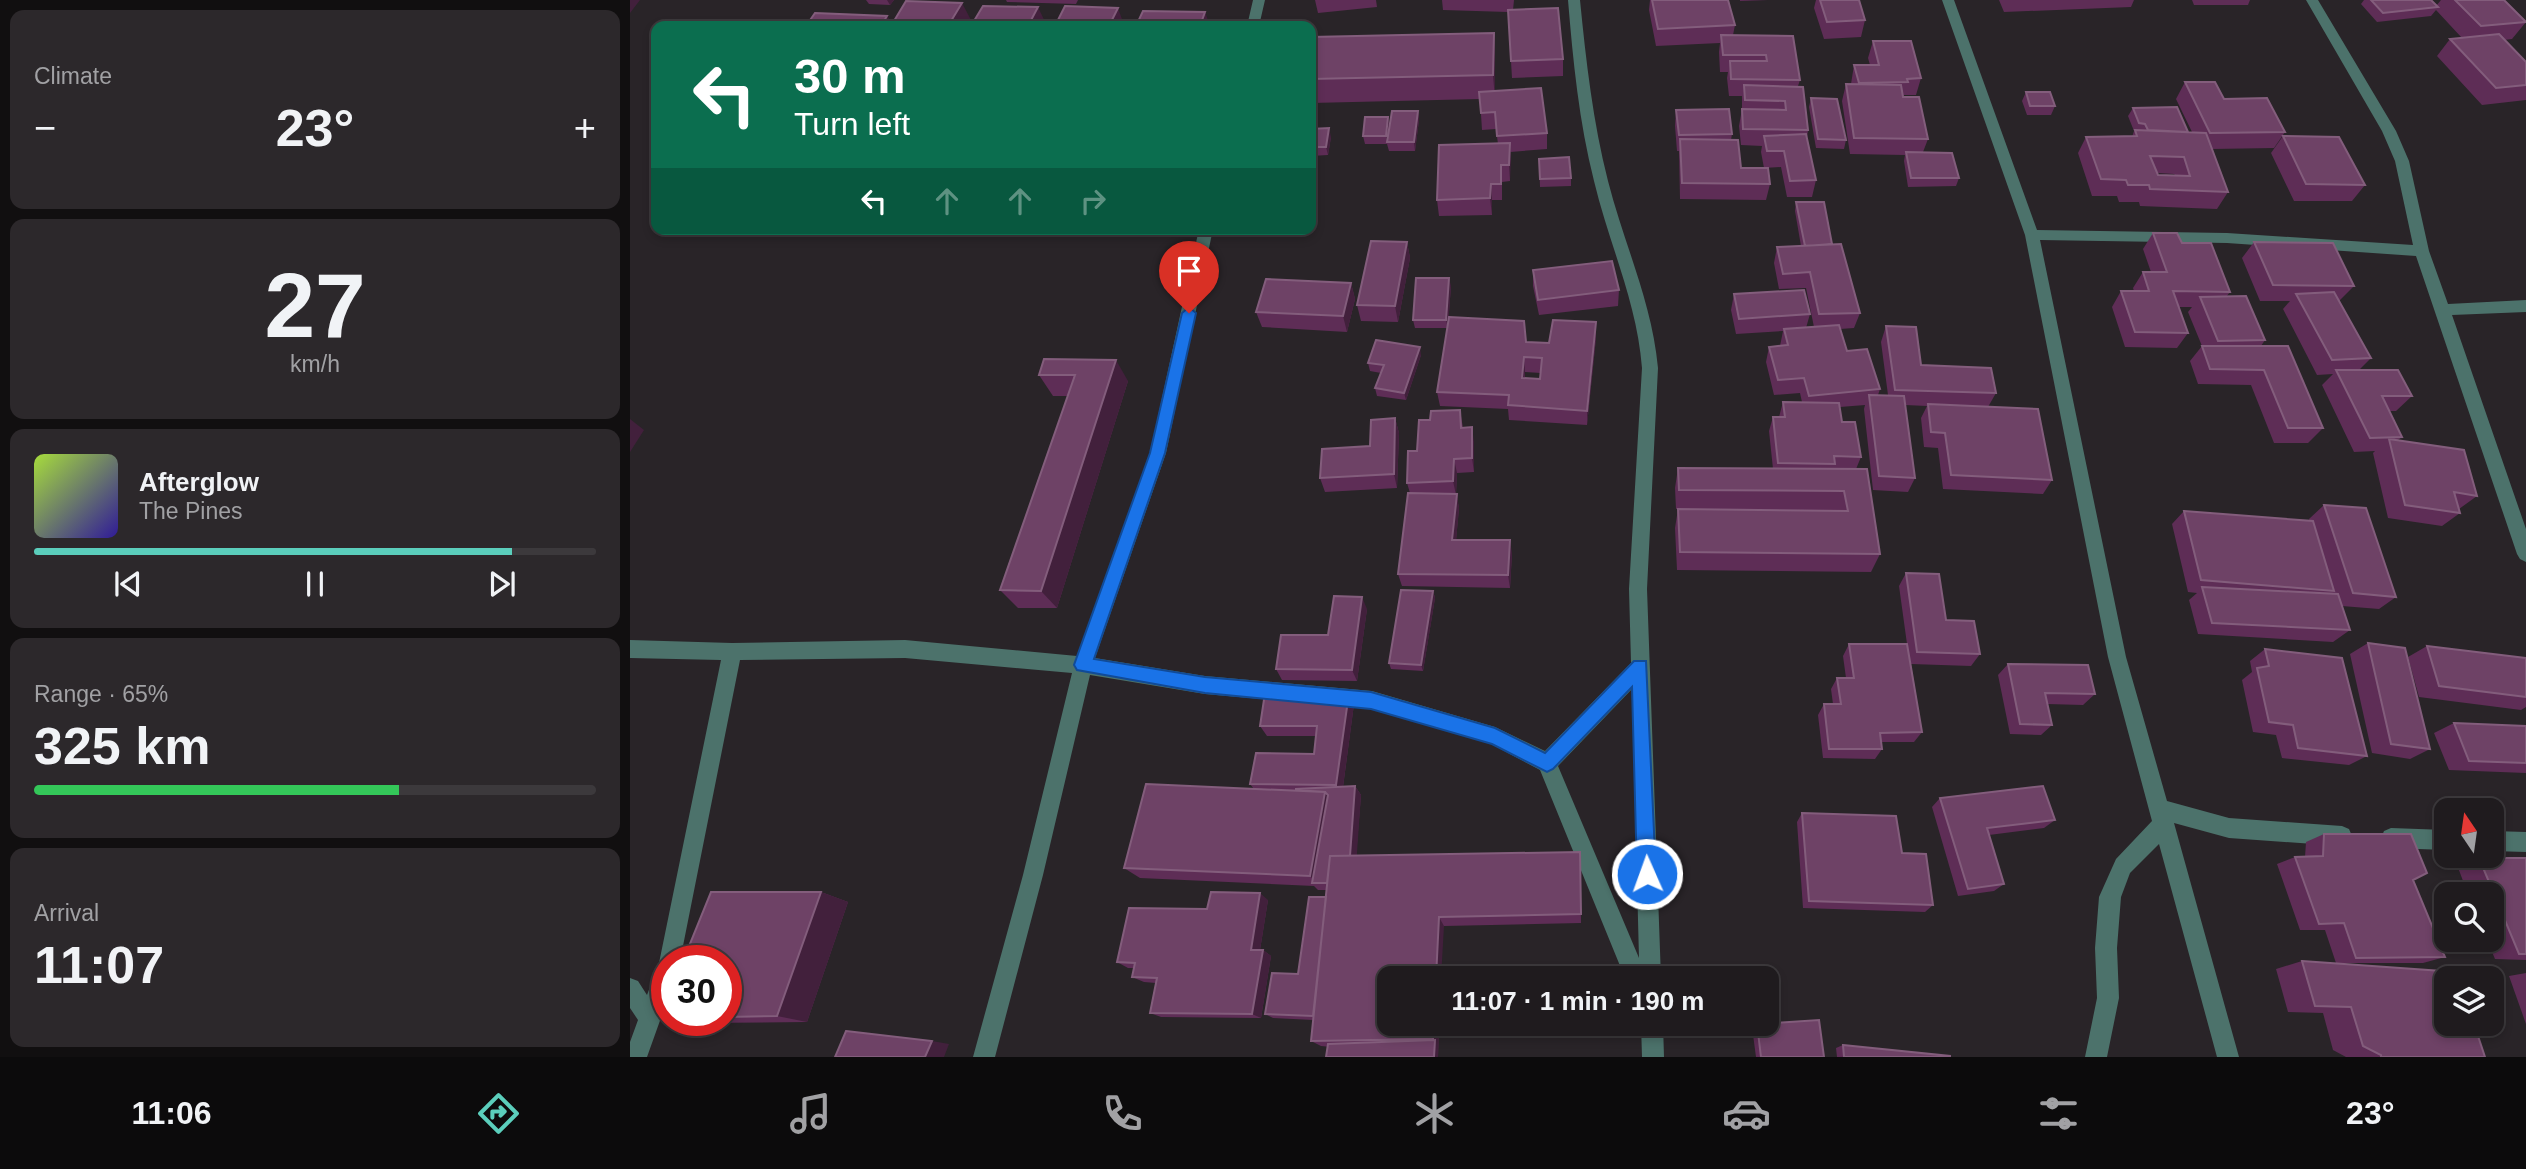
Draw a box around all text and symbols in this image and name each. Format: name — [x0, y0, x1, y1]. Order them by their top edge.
icon: left — [679, 49, 770, 140]
text: 30 m — [794, 49, 906, 103]
text: Climate — [34, 63, 112, 89]
text: 23° — [276, 99, 354, 157]
text: Turn left — [794, 106, 910, 142]
text: − — [34, 107, 56, 149]
text: + — [574, 107, 596, 149]
icon: left — [855, 182, 893, 220]
icon: ahead — [928, 182, 966, 220]
icon: ahead — [1001, 182, 1039, 220]
icon: right — [1074, 182, 1112, 220]
pin — [1159, 241, 1219, 313]
icon: arrive — [1170, 252, 1208, 290]
text: 27 — [264, 255, 366, 356]
text: km/h — [290, 351, 340, 377]
text: Afterglow — [139, 467, 259, 497]
text: The Pines — [139, 498, 243, 524]
icon: previous — [109, 565, 147, 603]
icon: pause — [296, 565, 334, 603]
icon: next — [483, 565, 521, 603]
text: Range · 65% — [34, 681, 168, 707]
text: 325 km — [34, 717, 210, 775]
north arrow — [2434, 798, 2504, 868]
map controls — [2434, 798, 2504, 1036]
position arrow — [1610, 837, 1684, 911]
button: search — [2434, 882, 2504, 952]
text: Arrival — [34, 900, 99, 926]
text: 11:07 — [34, 936, 164, 994]
speed limit sign: 30 — [651, 945, 742, 1036]
button: layers — [2434, 966, 2504, 1036]
text: 11:07 · 1 min · 190 m — [1452, 986, 1704, 1016]
icon: directions — [474, 1089, 523, 1138]
icon: music — [786, 1089, 835, 1138]
icon: phone — [1098, 1089, 1147, 1138]
icon: climate — [1410, 1089, 1459, 1138]
icon: car — [1722, 1089, 1771, 1138]
icon: filters — [2034, 1089, 2083, 1138]
text: 11:06 — [131, 1095, 212, 1131]
text: 23° — [2346, 1095, 2395, 1131]

